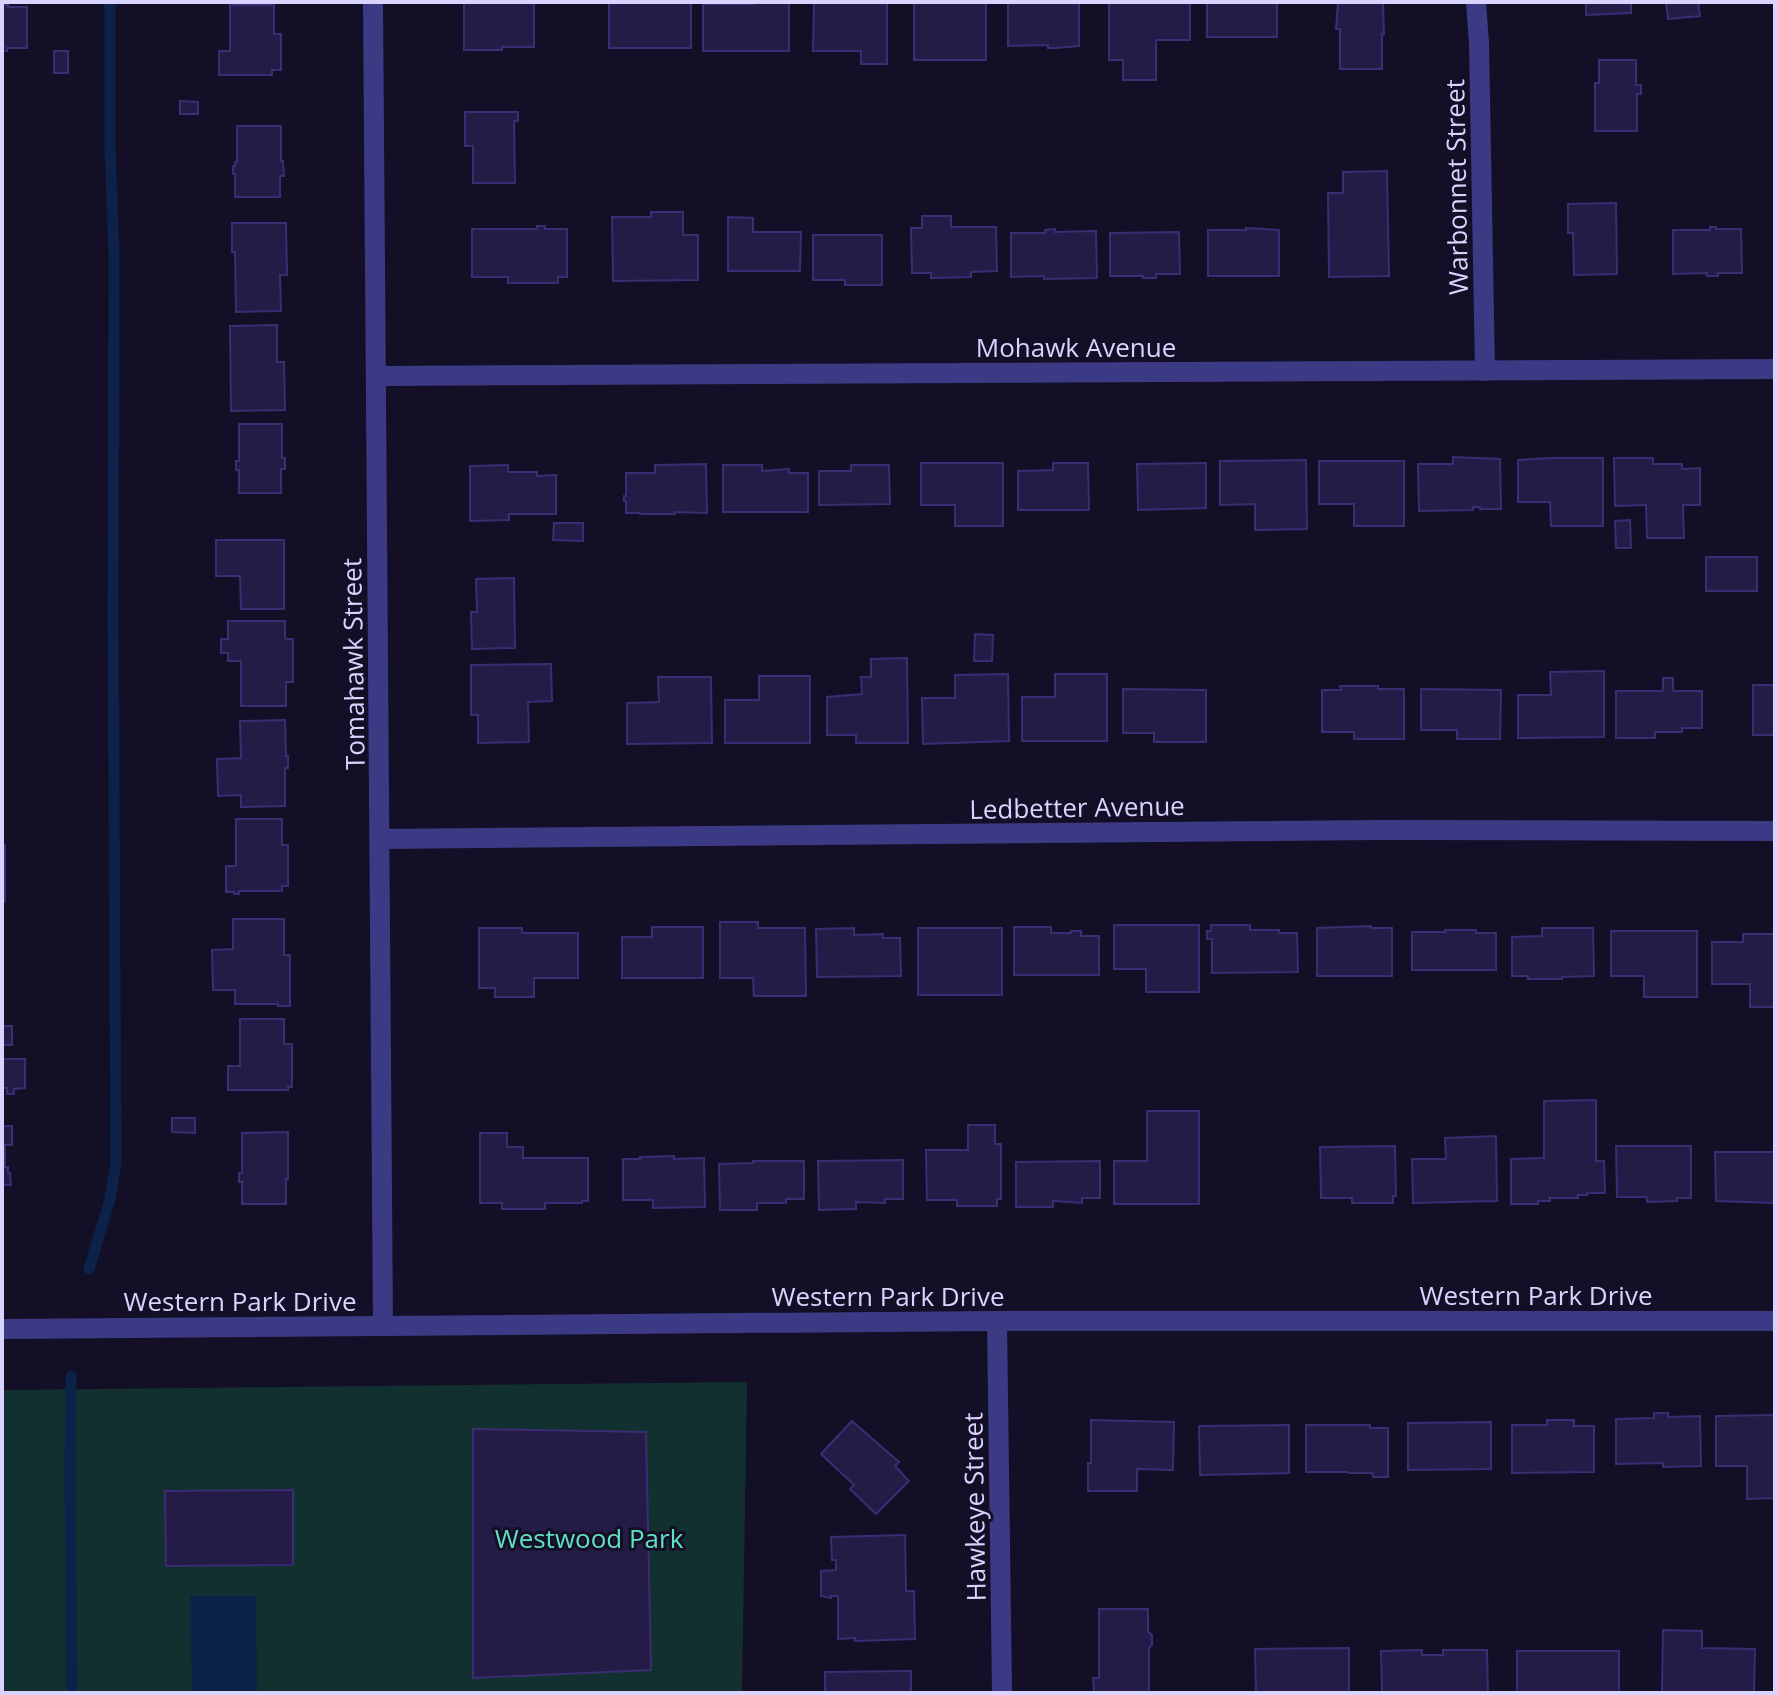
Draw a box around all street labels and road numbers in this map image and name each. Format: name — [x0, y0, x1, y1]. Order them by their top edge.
street label: Warbonnet Street — [1436, 79, 1476, 295]
street label: Mohawk Avenue — [976, 329, 1176, 365]
street label: Tomahawk Street — [333, 558, 373, 770]
street label: Ledbetter Avenue — [969, 787, 1185, 827]
street label: Western Park Drive — [1420, 1277, 1652, 1313]
street label: Western Park Drive — [772, 1278, 1004, 1314]
street label: Western Park Drive — [124, 1283, 356, 1319]
street label: Hawkeye Street — [954, 1412, 994, 1602]

